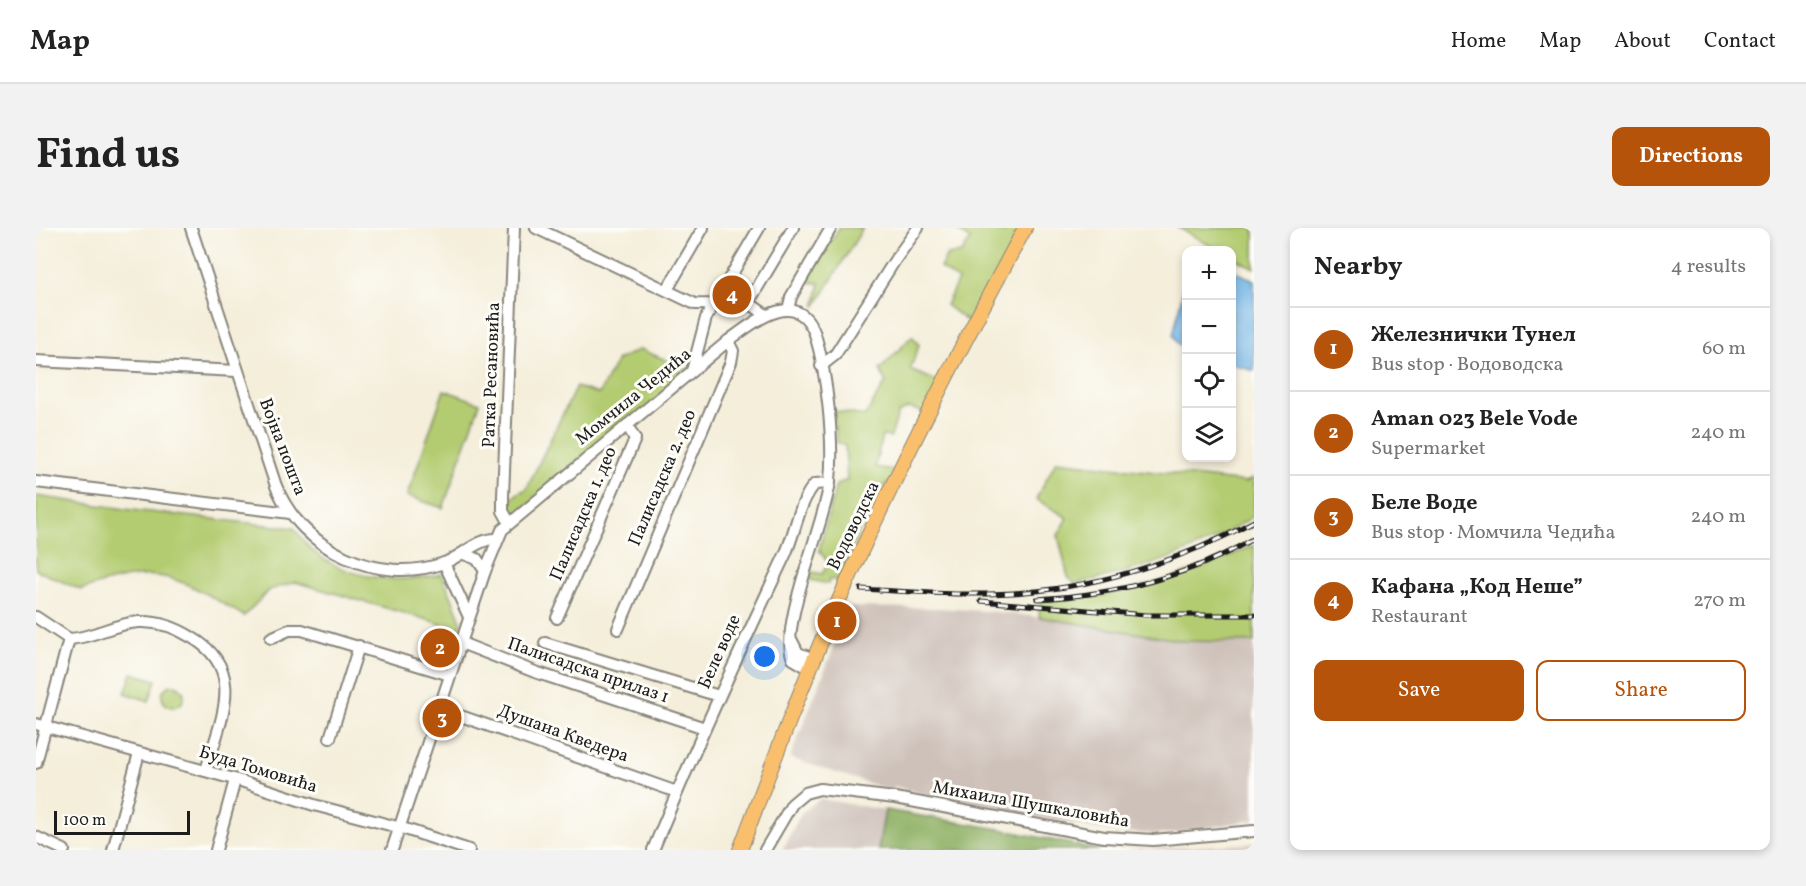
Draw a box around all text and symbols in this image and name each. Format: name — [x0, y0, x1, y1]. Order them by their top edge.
text: Map — [30, 22, 90, 61]
text: Home — [1451, 27, 1506, 56]
text: Map — [1539, 27, 1581, 56]
text: About — [1614, 27, 1671, 56]
text: Contact — [1704, 27, 1776, 56]
text: Find us — [36, 127, 180, 186]
button: Directions — [1612, 127, 1770, 186]
map controls — [1182, 246, 1236, 462]
button: + — [1182, 246, 1236, 300]
text: Nearby — [1314, 249, 1403, 285]
text: 4 results — [1671, 253, 1746, 281]
pin: 4 — [712, 272, 752, 318]
button: − — [1182, 300, 1236, 354]
street label: Ратка Ресановића — [477, 302, 507, 448]
text: Железнички Тунел — [1371, 320, 1576, 351]
text: 1 — [1329, 335, 1338, 363]
text: 60 m — [1702, 335, 1746, 363]
street label: Момчила Чедића — [571, 342, 697, 452]
text: Bus stop · Водоводска — [1371, 351, 1563, 379]
button: locate — [1182, 354, 1236, 408]
street label: Војна пошта — [252, 395, 312, 499]
text: Aman 023 Bele Vode — [1371, 404, 1578, 435]
street label: Палисадска 2. део — [623, 406, 703, 550]
button: layers — [1182, 408, 1236, 462]
text: 2 — [1328, 419, 1339, 447]
text: 240 m — [1691, 419, 1746, 447]
text: Supermarket — [1371, 435, 1486, 463]
street label: Палисадска 1. део — [544, 443, 624, 585]
street label: Водоводска — [822, 477, 886, 575]
text: Беле Воде — [1371, 488, 1477, 519]
text: 3 — [1328, 503, 1339, 531]
text: 240 m — [1691, 503, 1746, 531]
text: Bus stop · Момчила Чедића — [1371, 519, 1615, 547]
text: Кафана „Код Неше” — [1371, 572, 1583, 603]
text: 4 — [1327, 587, 1340, 615]
text: 270 m — [1693, 587, 1746, 615]
pin: 1 — [818, 598, 856, 644]
text: Restaurant — [1371, 603, 1468, 631]
street label: Беле воде — [693, 611, 747, 693]
pin: 2 — [420, 626, 460, 670]
street label: Палисадска прилаз 1 — [504, 632, 672, 710]
your location — [750, 642, 779, 671]
button: Save — [1314, 660, 1524, 721]
button: Share — [1536, 660, 1746, 721]
pin: 3 — [422, 696, 462, 740]
street label: Душана Кведера — [494, 699, 632, 769]
street label: Буда Томовића — [196, 740, 320, 800]
street label: Михаила Шушкаловића — [931, 775, 1131, 835]
scale bar — [54, 808, 190, 836]
text: 100 m — [63, 810, 106, 832]

